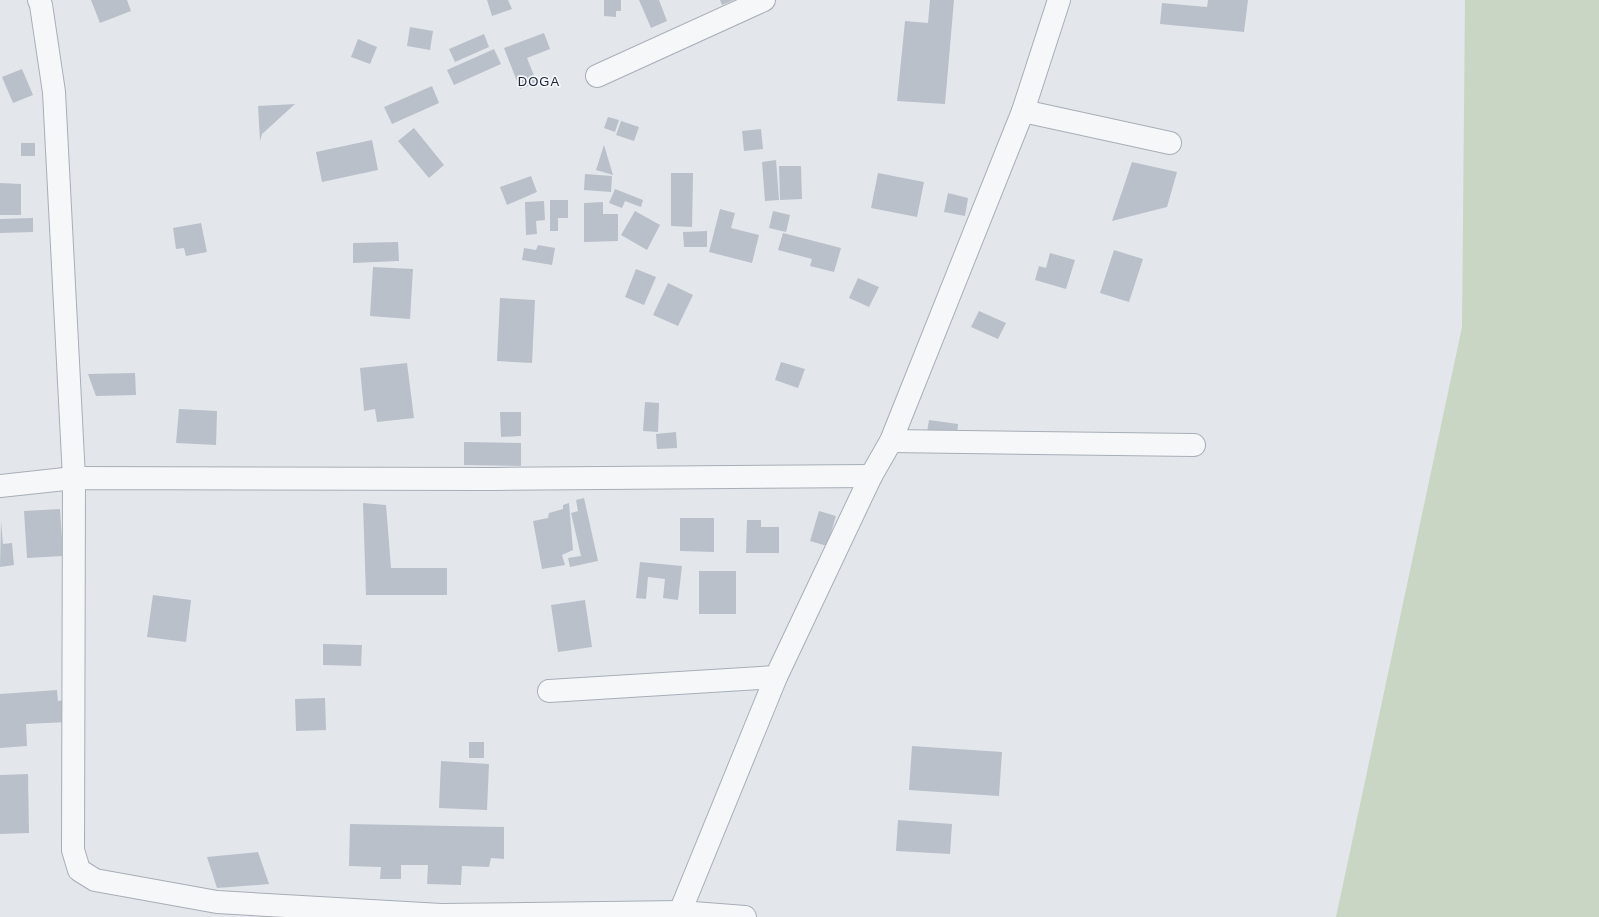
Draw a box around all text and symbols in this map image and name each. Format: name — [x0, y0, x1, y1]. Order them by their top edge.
district label: DOGA — [518, 74, 560, 89]

